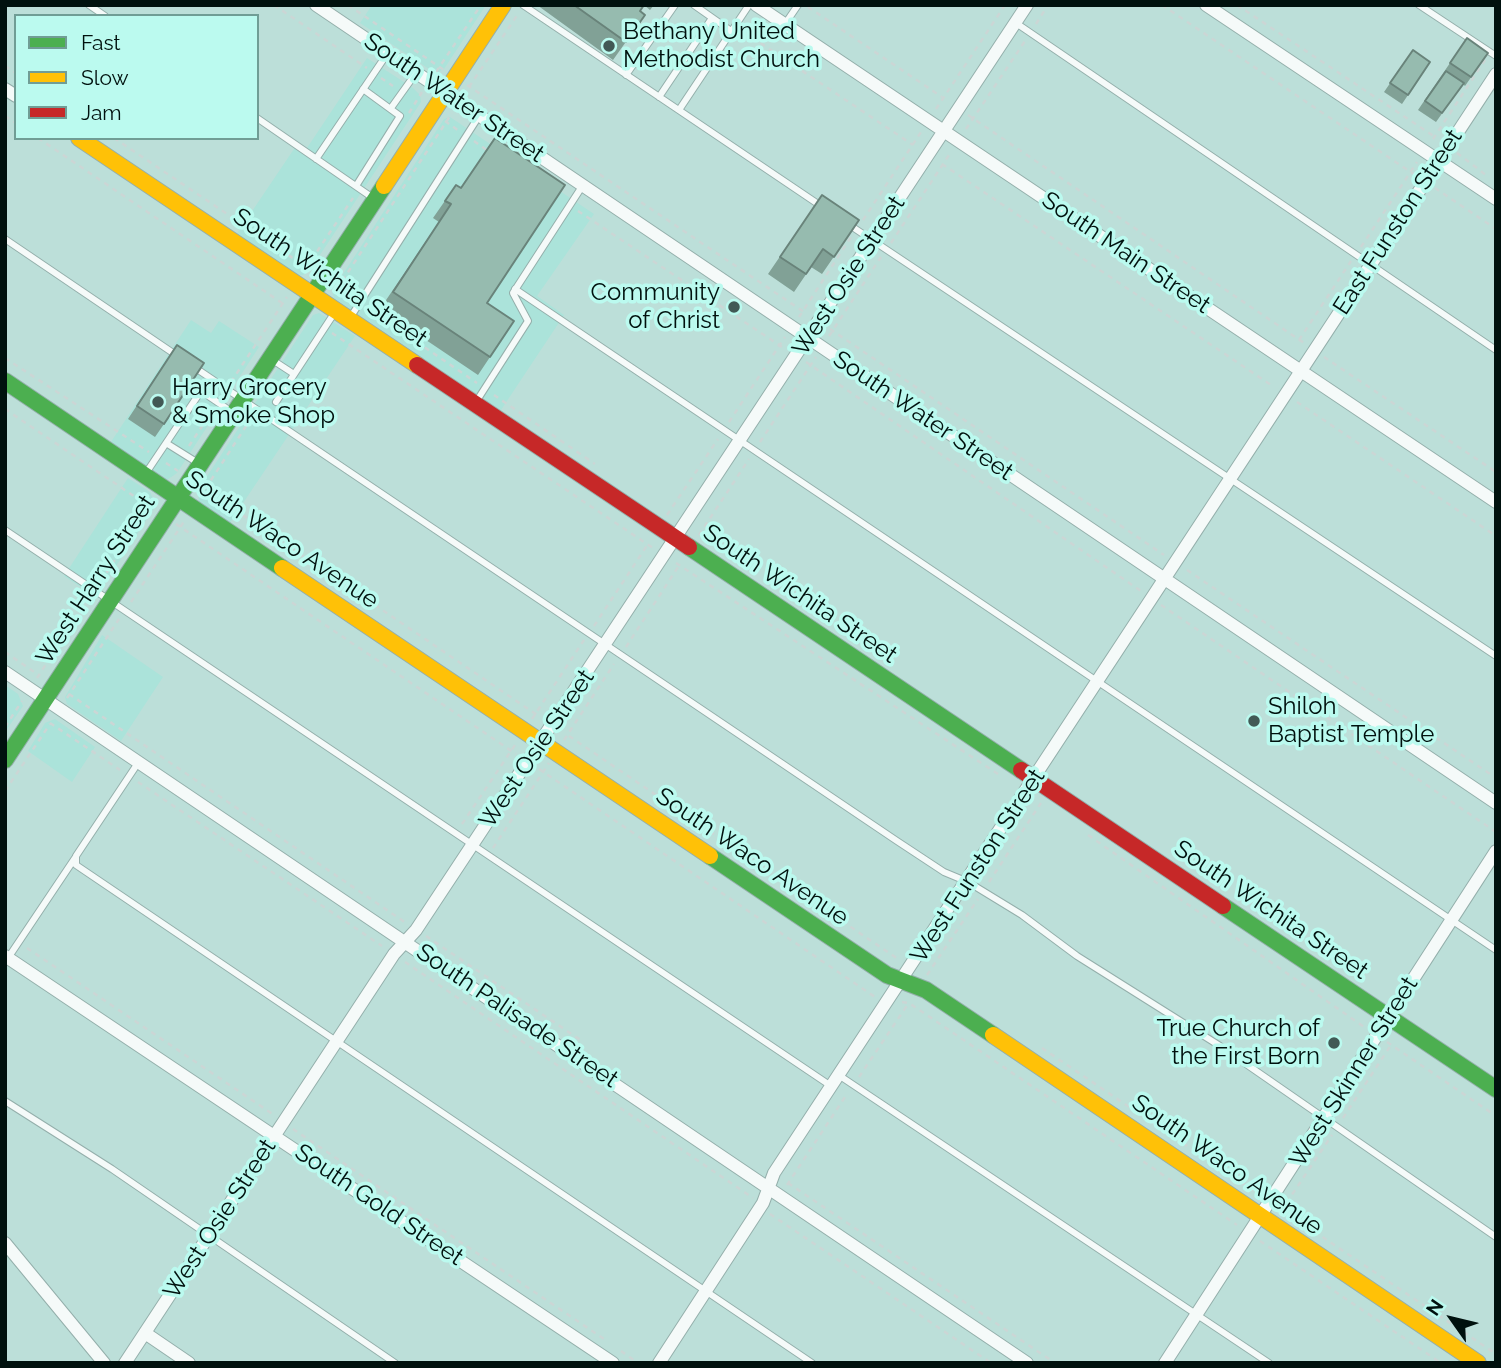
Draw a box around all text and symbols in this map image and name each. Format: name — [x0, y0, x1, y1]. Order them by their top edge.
legend — [14, 14, 259, 140]
place label: Bethany United Methodist Church — [623, 18, 820, 74]
street label: South Water Street — [358, 27, 550, 169]
text: Fast — [81, 30, 121, 55]
marker: Bethany United Methodist Church — [601, 38, 617, 54]
text: Slow — [81, 65, 129, 90]
text: Jam — [81, 100, 122, 125]
street label: East Funston Street — [1327, 124, 1469, 320]
street label: South Main Street — [1036, 186, 1216, 320]
street label: West Osie Street — [787, 191, 911, 361]
street label: South Wichita Street — [228, 202, 432, 354]
place label: Community of Christ — [591, 279, 720, 335]
marker: Community of Christ — [726, 299, 742, 315]
street label: South Water Street — [827, 345, 1019, 487]
place label: Harry Grocery & Smoke Shop — [172, 374, 335, 430]
marker: Harry Grocery & Smoke Shop — [150, 394, 166, 410]
street label: South Waco Avenue — [180, 465, 384, 615]
street label: West Harry Street — [30, 490, 162, 670]
street label: South Wichita Street — [698, 518, 902, 670]
street label: West Osie Street — [473, 664, 601, 834]
place label: Shiloh Baptist Temple — [1268, 693, 1434, 749]
marker: Shiloh Baptist Temple — [1246, 713, 1262, 729]
street label: West Funston Street — [905, 764, 1051, 968]
street label: South Waco Avenue — [650, 782, 854, 932]
street label: South Wichita Street — [1169, 834, 1373, 986]
street label: South Palisade Street — [411, 938, 623, 1094]
street label: West Skinner Street — [1284, 972, 1424, 1172]
place label: True Church of the First Born — [1157, 1015, 1320, 1071]
marker: True Church of the First Born — [1326, 1035, 1342, 1051]
street label: South Waco Avenue — [1126, 1088, 1328, 1242]
street label: West Osie Street — [158, 1134, 282, 1304]
street label: South Gold Street — [289, 1138, 469, 1272]
north arrow — [1417, 1284, 1487, 1354]
text: N — [1421, 1295, 1448, 1319]

